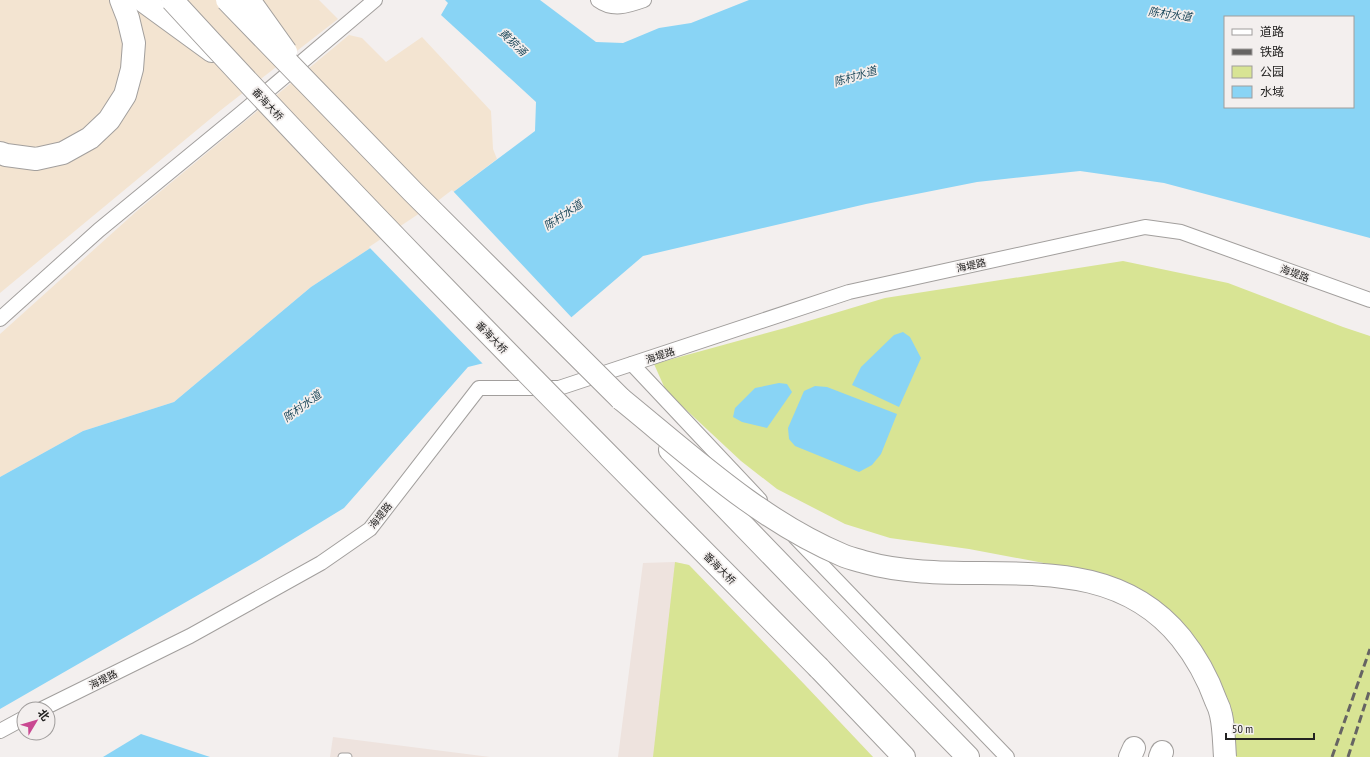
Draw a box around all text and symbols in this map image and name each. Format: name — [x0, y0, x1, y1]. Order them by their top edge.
water label: 陈村水道 — [1147, 4, 1195, 24]
legend — [1224, 16, 1354, 108]
text: 道路 — [1260, 24, 1284, 39]
water label: 黄猄涌 — [496, 26, 531, 60]
text: 铁路 — [1260, 44, 1284, 59]
water label: 陈村水道 — [832, 63, 880, 89]
text: 公园 — [1260, 64, 1284, 79]
text: 水域 — [1260, 84, 1284, 99]
street label: 番海大桥 — [249, 85, 286, 123]
water label: 陈村水道 — [541, 196, 587, 233]
street label: 海堤路 — [955, 256, 987, 275]
street label: 海堤路 — [1279, 262, 1311, 285]
street label: 番海大桥 — [473, 318, 510, 356]
street label: 海堤路 — [644, 345, 676, 366]
water label: 陈村水道 — [280, 386, 326, 425]
street label: 海堤路 — [366, 500, 395, 531]
street label: 番海大桥 — [701, 550, 738, 587]
street label: 海堤路 — [87, 667, 120, 692]
north arrow — [16, 701, 56, 741]
text: 北 — [35, 706, 53, 723]
scale bar — [1226, 715, 1314, 741]
text: 50 m — [1232, 721, 1253, 736]

